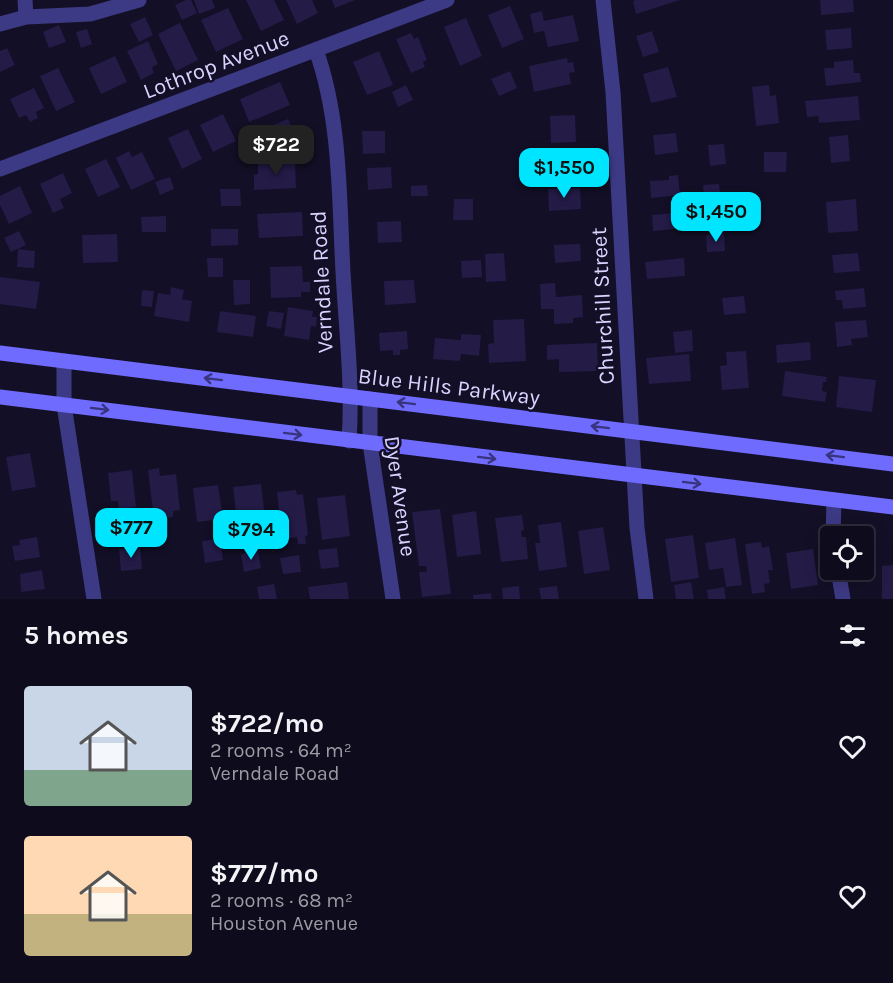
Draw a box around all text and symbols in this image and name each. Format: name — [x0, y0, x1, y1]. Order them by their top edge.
street label: Lothrop Avenue — [140, 25, 293, 105]
pin: $722 — [240, 125, 312, 176]
text: $722 — [252, 133, 300, 156]
pin: $1,550 — [515, 148, 613, 199]
text: $1,550 — [533, 156, 595, 179]
pin: $1,450 — [667, 192, 765, 243]
text: $1,450 — [685, 200, 747, 223]
street label: Verndale Road — [305, 210, 339, 354]
street label: Churchill Street — [586, 227, 620, 385]
street label: Blue Hills Parkway — [356, 363, 541, 411]
one-way arrow — [203, 374, 223, 385]
one-way arrow — [397, 397, 417, 408]
one-way arrow — [89, 404, 109, 415]
one-way arrow — [590, 421, 610, 432]
one-way arrow — [283, 429, 303, 440]
street label: Dyer Avenue — [379, 434, 421, 558]
one-way arrow — [826, 451, 845, 462]
one-way arrow — [476, 453, 496, 464]
one-way arrow — [682, 478, 702, 489]
pin: $777 — [95, 508, 167, 559]
pin: $794 — [215, 510, 287, 561]
text: $777 — [109, 516, 153, 539]
text: $794 — [227, 518, 275, 541]
map controls — [820, 526, 874, 580]
button: locate — [820, 526, 874, 580]
icon: filters — [836, 619, 869, 652]
text: 5 homes — [24, 620, 129, 651]
text: $722/mo — [210, 708, 324, 739]
icon: home — [72, 710, 144, 782]
icon: heart — [836, 730, 869, 763]
text: 2 rooms · 64 m² — [210, 739, 352, 762]
text: Verndale Road — [210, 762, 340, 785]
text: $777/mo — [210, 858, 318, 889]
icon: home — [72, 860, 144, 932]
icon: heart — [836, 880, 869, 913]
text: 2 rooms · 68 m² — [210, 889, 353, 912]
text: Houston Avenue — [210, 912, 358, 935]

